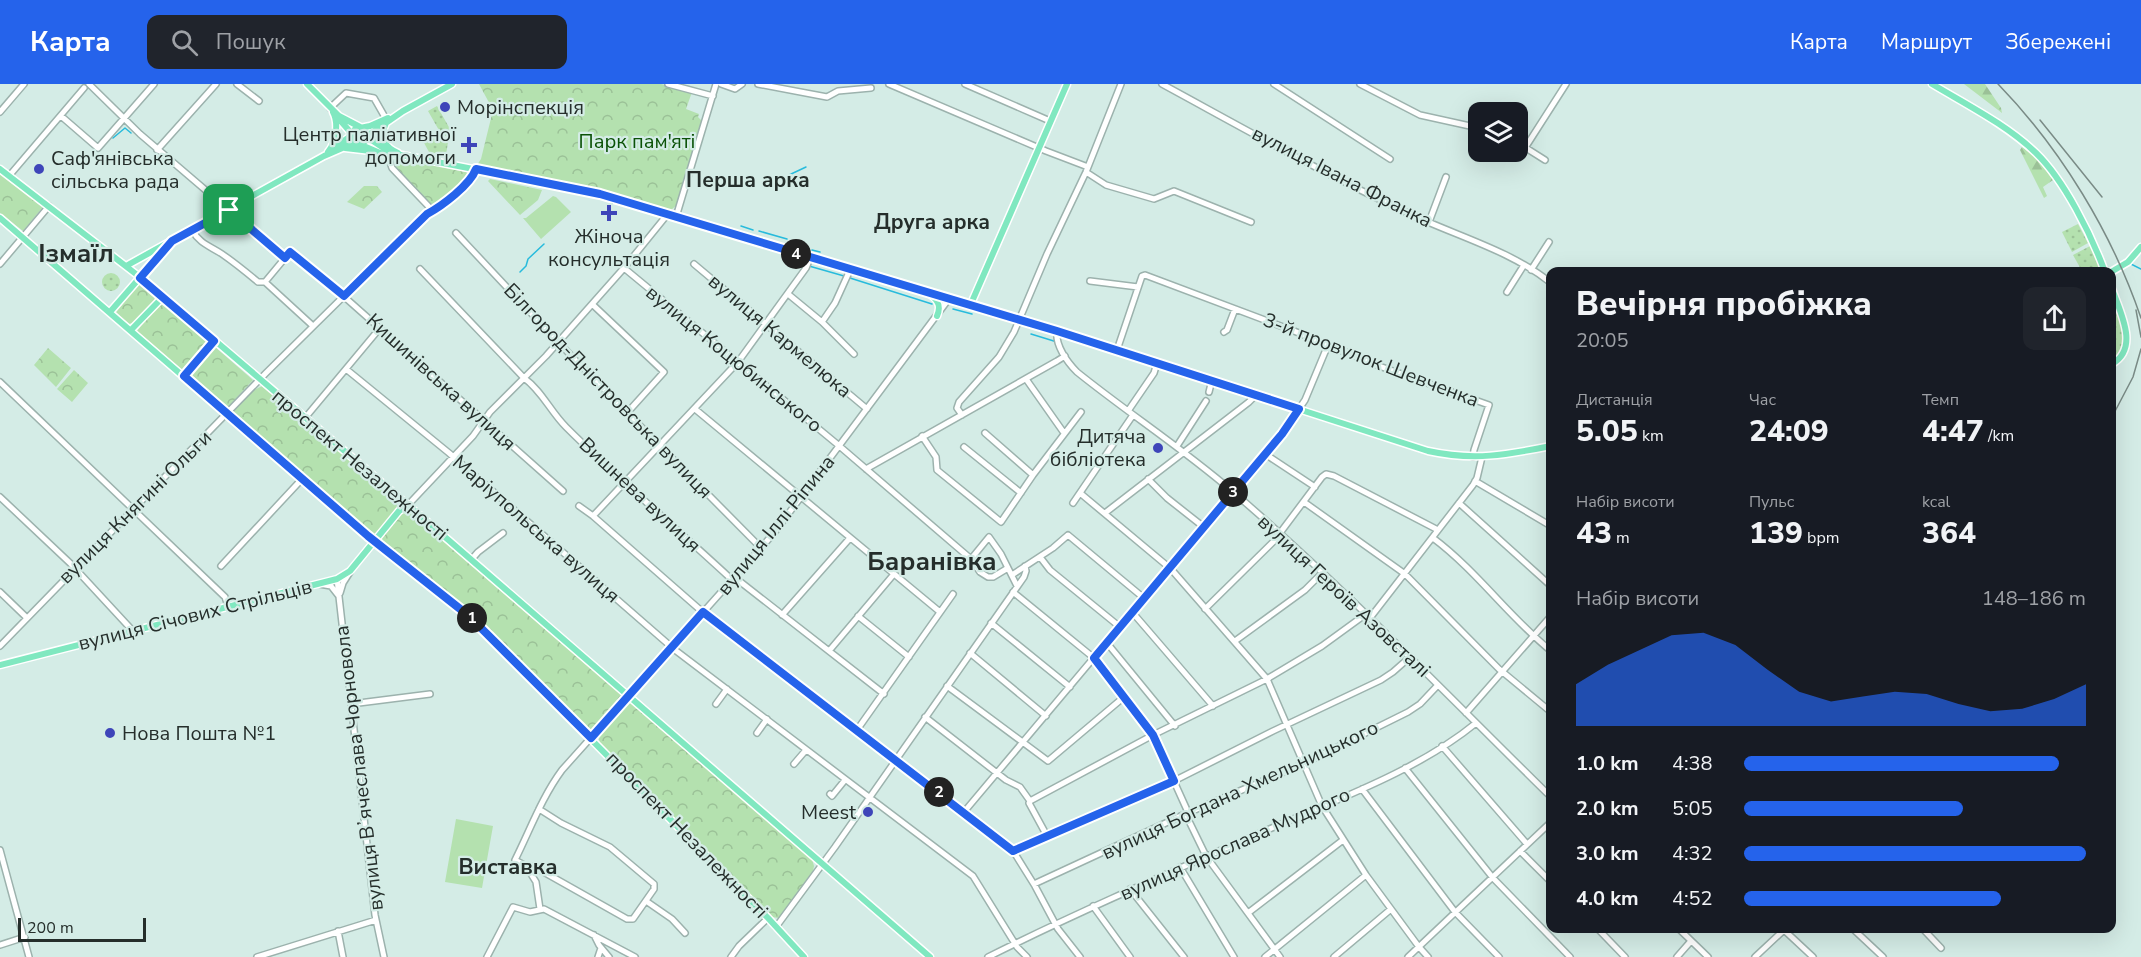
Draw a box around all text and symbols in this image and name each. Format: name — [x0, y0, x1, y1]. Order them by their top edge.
search box — [147, 15, 567, 69]
text: Карта — [30, 23, 111, 61]
icon: search — [168, 26, 201, 59]
text: Пошук — [216, 27, 286, 57]
text: Карта — [1790, 28, 1848, 56]
text: Маршрут — [1881, 28, 1972, 56]
text: Збережені — [2005, 28, 2111, 56]
place label: Морінспекція — [457, 94, 584, 121]
marker: Морінспекція — [438, 100, 452, 114]
map controls — [1468, 102, 1528, 162]
button: layers — [1468, 102, 1528, 162]
street label: вулиця Івана Франка — [1247, 120, 1437, 234]
place label: Центр паліативної допомоги — [283, 121, 457, 171]
park label: Парк пам'яті — [579, 128, 695, 155]
marker: Центр паліативної допомоги — [460, 136, 478, 154]
place label: Саф'янівська сільська рада — [51, 145, 179, 195]
marker: Саф'янівська сільська рада — [32, 162, 46, 176]
district label: Перша арка — [686, 166, 810, 194]
pin — [203, 184, 254, 235]
icon: arrive — [212, 193, 245, 226]
marker: Жіноча консультація — [600, 204, 618, 222]
district label: Друга арка — [874, 208, 990, 236]
place label: Жіноча консультація — [548, 223, 670, 273]
district label: Ізмаїл — [38, 236, 114, 271]
pin: 4 — [781, 239, 811, 269]
text: 4 — [791, 243, 801, 265]
street label: вулиця Кармелюка — [703, 268, 857, 404]
street label: Білгород-Дністровська вулиця — [498, 277, 718, 505]
street label: вулиця Коцюбинського — [640, 279, 828, 439]
text: Вечірня пробіжка — [1576, 282, 1872, 327]
button: share — [2023, 287, 2086, 350]
street label: 3-й провулок Шевченка — [1259, 306, 1483, 414]
street label: Кишинівська вулиця — [360, 307, 522, 457]
text: 20:05 — [1576, 327, 1629, 354]
street label: проспект Незалежності — [266, 383, 454, 547]
text: Дистанція — [1576, 389, 1653, 411]
text: Час — [1749, 389, 1776, 411]
text: Темп — [1922, 389, 1959, 411]
text: 5.05 — [1576, 411, 1638, 452]
text: 24:09 — [1749, 411, 1829, 452]
text: 4:47 — [1922, 411, 1984, 452]
place label: Дитяча бібліотека — [1050, 423, 1146, 473]
street label: вулиця Княгині Ольги — [52, 424, 218, 590]
text: km — [1638, 425, 1664, 447]
text: /km — [1984, 425, 2014, 447]
street label: Вишнева вулиця — [573, 431, 707, 559]
marker: Дитяча бібліотека — [1151, 441, 1165, 455]
street label: Маріупольська вулиця — [447, 449, 625, 609]
street label: вулиця Іллі Ріпина — [711, 449, 841, 601]
pin: 3 — [1218, 477, 1248, 507]
text: 3 — [1228, 481, 1238, 503]
text: Набір висоти — [1576, 491, 1675, 513]
text: Пульс — [1749, 491, 1794, 513]
text: kcal — [1922, 491, 1950, 513]
street label: вулиця Героїв Азовсталі — [1252, 509, 1436, 683]
text: 43 — [1576, 513, 1612, 554]
text: 139 — [1749, 513, 1803, 554]
text: 364 — [1922, 513, 1976, 554]
text: m — [1612, 527, 1630, 549]
text: bpm — [1803, 527, 1839, 549]
district label: Баранівка — [867, 544, 997, 579]
street label: вулиця Січових Стрільців — [75, 573, 315, 657]
text: Набір висоти — [1576, 585, 1699, 612]
text: 148–186 m — [1982, 585, 2086, 612]
pin: 1 — [457, 603, 487, 633]
text: 1 — [467, 607, 477, 629]
street label: вулиця Вʼячеслава Чорновола — [328, 624, 390, 912]
street label: вулиця Богдана Хмельницького — [1097, 714, 1383, 866]
place label: Нова Пошта №1 — [122, 720, 276, 747]
marker: Нова Пошта №1 — [103, 726, 117, 740]
street label: проспект Незалежності — [600, 746, 774, 924]
text: 1.0 km — [1576, 750, 1639, 777]
text: 4:38 — [1672, 750, 1713, 777]
pin: 2 — [924, 777, 954, 807]
text: 2 — [934, 781, 944, 803]
street label: вулиця Ярослава Мудрого — [1116, 781, 1354, 907]
text: 2.0 km — [1576, 795, 1639, 822]
text: 5:05 — [1672, 795, 1713, 822]
place label: Meest — [801, 799, 857, 826]
marker: Meest — [861, 805, 875, 819]
text: 3.0 km — [1576, 840, 1639, 867]
text: 4:32 — [1672, 840, 1713, 867]
district label: Виставка — [458, 852, 558, 882]
text: 4.0 km — [1576, 885, 1639, 912]
text: 4:52 — [1672, 885, 1713, 912]
scale bar — [18, 915, 146, 942]
text: 200 m — [27, 917, 74, 939]

